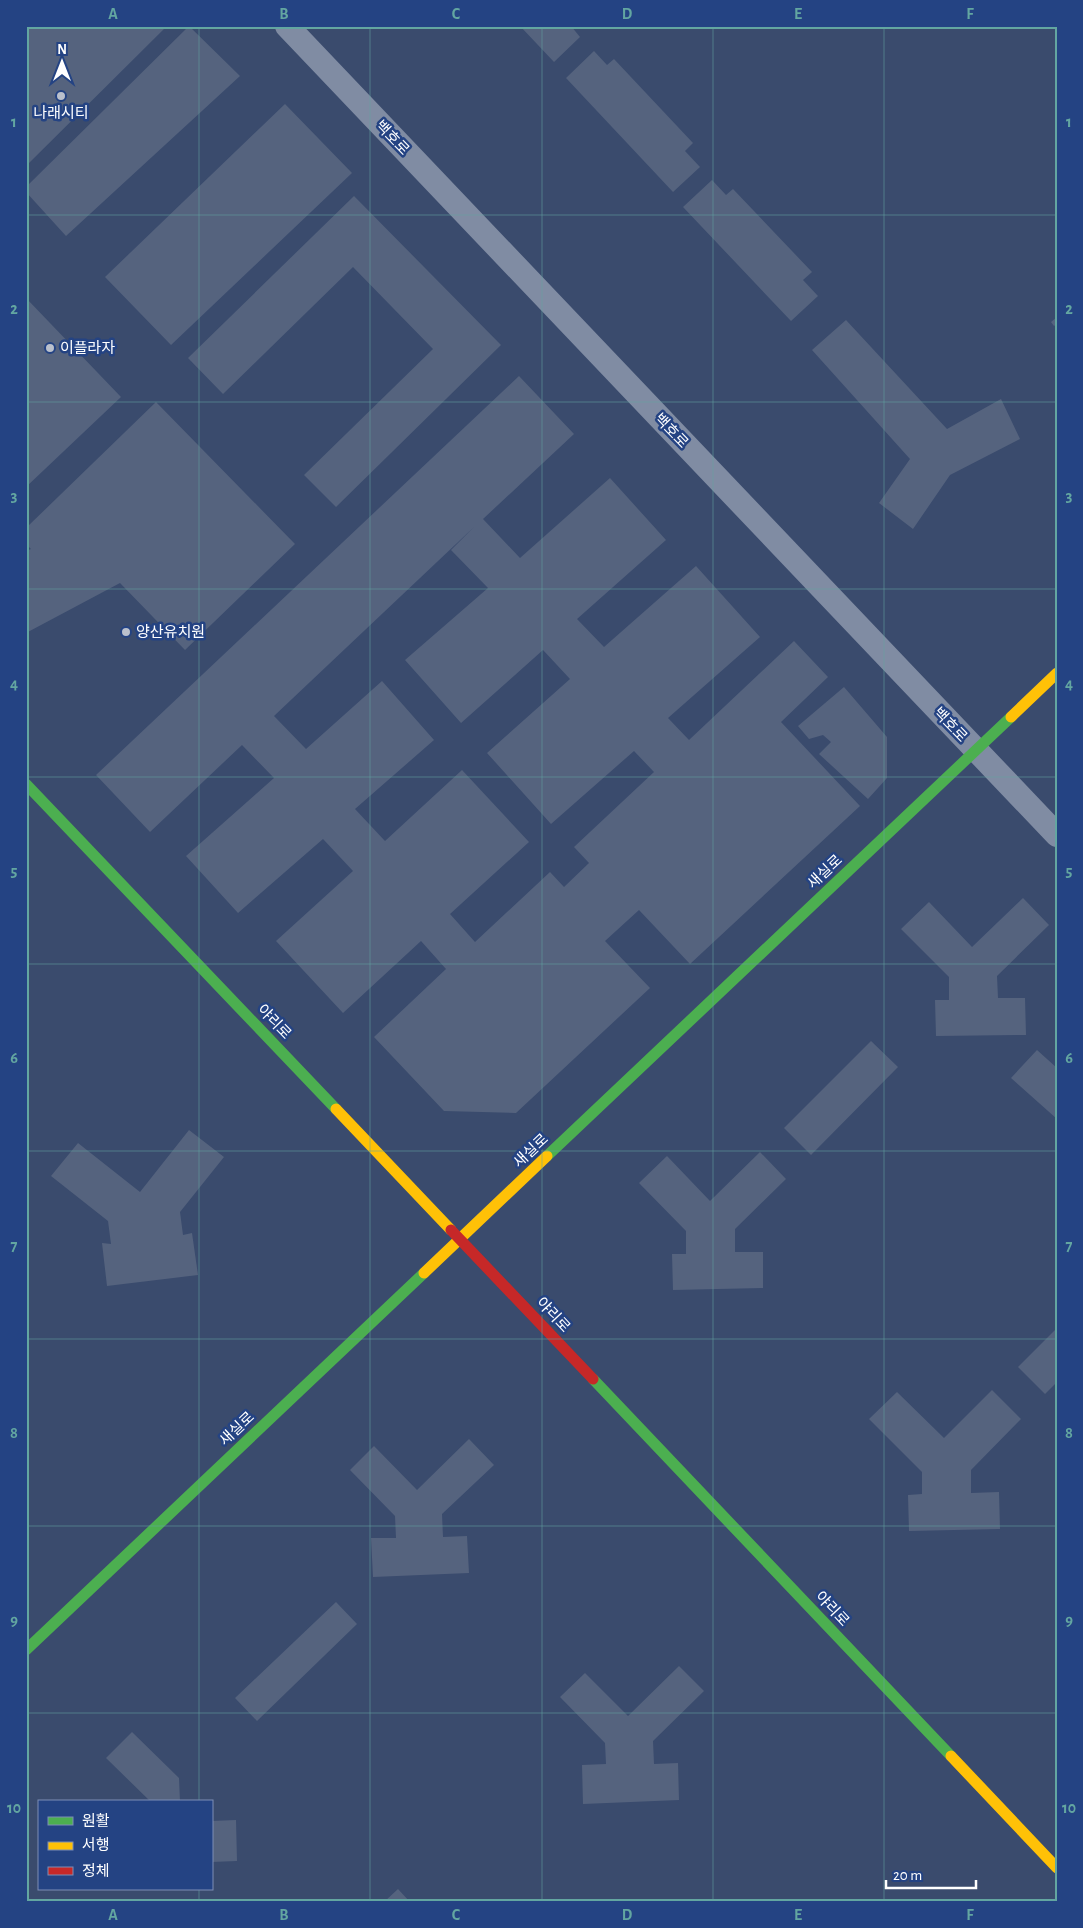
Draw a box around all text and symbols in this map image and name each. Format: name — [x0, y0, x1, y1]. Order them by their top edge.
text: A — [108, 6, 118, 22]
text: B — [279, 6, 289, 22]
text: C — [452, 6, 461, 22]
text: D — [622, 6, 633, 22]
text: E — [794, 6, 802, 22]
text: F — [966, 6, 974, 22]
north arrow — [38, 38, 88, 88]
text: N — [57, 43, 67, 57]
marker: 나래시티 — [55, 90, 67, 102]
place label: 나래시티 — [33, 105, 89, 121]
text: 1 — [11, 114, 17, 130]
text: 1 — [1066, 114, 1072, 130]
street label: 백호로 — [372, 117, 412, 158]
text: 2 — [10, 301, 18, 317]
text: 2 — [1065, 301, 1073, 317]
place label: 이플라자 — [60, 340, 115, 356]
marker: 이플라자 — [44, 342, 56, 354]
street label: 백호로 — [651, 410, 691, 451]
text: 3 — [11, 488, 18, 504]
text: 3 — [1066, 488, 1073, 504]
place label: 양산유치원 — [136, 624, 205, 640]
marker: 양산유치원 — [120, 626, 132, 638]
text: 4 — [10, 676, 18, 692]
text: 4 — [1065, 676, 1073, 692]
street label: 백호로 — [930, 704, 970, 745]
street label: 새실로 — [804, 852, 845, 892]
text: 5 — [11, 863, 18, 879]
text: 5 — [1066, 863, 1073, 879]
street label: 야리로 — [254, 1001, 294, 1042]
text: 6 — [10, 1050, 18, 1066]
text: 6 — [1065, 1050, 1073, 1066]
street label: 새실로 — [510, 1131, 551, 1171]
text: 7 — [11, 1238, 18, 1254]
text: 7 — [1066, 1238, 1073, 1254]
street label: 야리로 — [533, 1294, 573, 1335]
street label: 새실로 — [216, 1409, 257, 1449]
text: 8 — [10, 1425, 18, 1441]
text: 8 — [1065, 1425, 1073, 1441]
street label: 야리로 — [812, 1588, 852, 1629]
text: 9 — [10, 1612, 18, 1628]
text: 9 — [1065, 1612, 1073, 1628]
text: 10 — [7, 1800, 21, 1816]
legend — [38, 1800, 212, 1890]
text: 10 — [1062, 1800, 1076, 1816]
text: 원활 — [82, 1813, 110, 1829]
text: 서행 — [82, 1837, 110, 1853]
scale bar — [886, 1858, 976, 1890]
text: 정체 — [82, 1863, 110, 1879]
text: 20 m — [893, 1868, 922, 1883]
text: A — [108, 1907, 118, 1923]
text: B — [279, 1907, 289, 1923]
text: C — [452, 1907, 461, 1923]
text: D — [622, 1907, 633, 1923]
text: E — [794, 1907, 802, 1923]
text: F — [966, 1907, 974, 1923]

